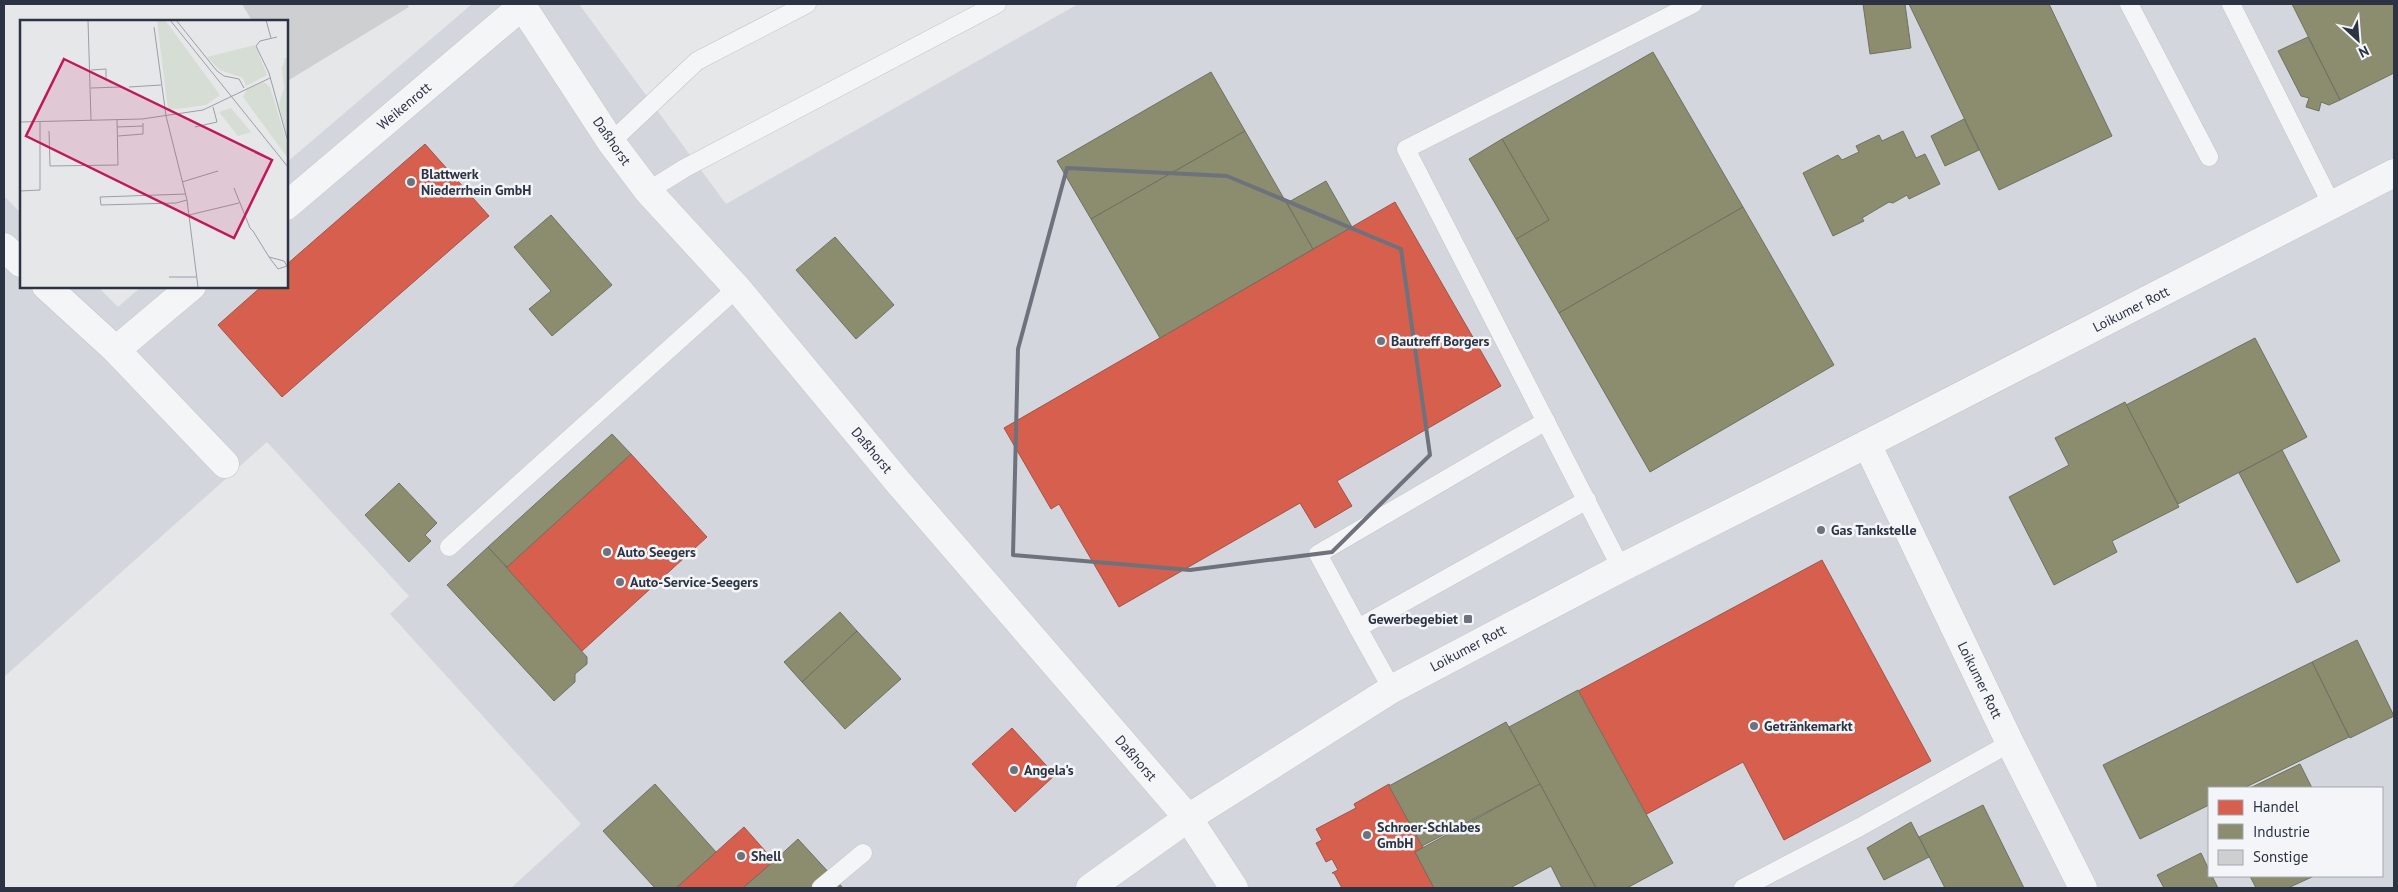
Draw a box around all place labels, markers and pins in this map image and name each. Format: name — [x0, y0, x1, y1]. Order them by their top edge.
place label: Blattwerk Niederrhein GmbH — [421, 165, 531, 199]
marker: Blattwerk Niederrhein GmbH — [405, 176, 417, 188]
place label: Bautreff Borgers — [1391, 332, 1489, 350]
marker: Bautreff Borgers — [1375, 335, 1387, 347]
place label: Gas Tankstelle — [1831, 521, 1917, 539]
marker: Gas Tankstelle — [1815, 524, 1827, 536]
place label: Auto Seegers — [617, 543, 696, 561]
marker: Auto Seegers — [601, 546, 613, 558]
place label: Auto-Service-Seegers — [630, 573, 758, 591]
marker: Auto-Service-Seegers — [614, 576, 626, 588]
place label: Gewerbegebiet — [1368, 610, 1458, 628]
marker: Gewerbegebiet — [1462, 613, 1474, 625]
place label: Getränkemarkt — [1764, 717, 1853, 735]
marker: Getränkemarkt — [1748, 720, 1760, 732]
place label: Angela's — [1024, 761, 1074, 779]
marker: Angela's — [1008, 764, 1020, 776]
place label: Schroer-Schlabes GmbH — [1377, 818, 1480, 852]
marker: Schroer-Schlabes GmbH — [1361, 829, 1373, 841]
place label: Shell — [751, 847, 782, 865]
marker: Shell — [735, 850, 747, 862]

